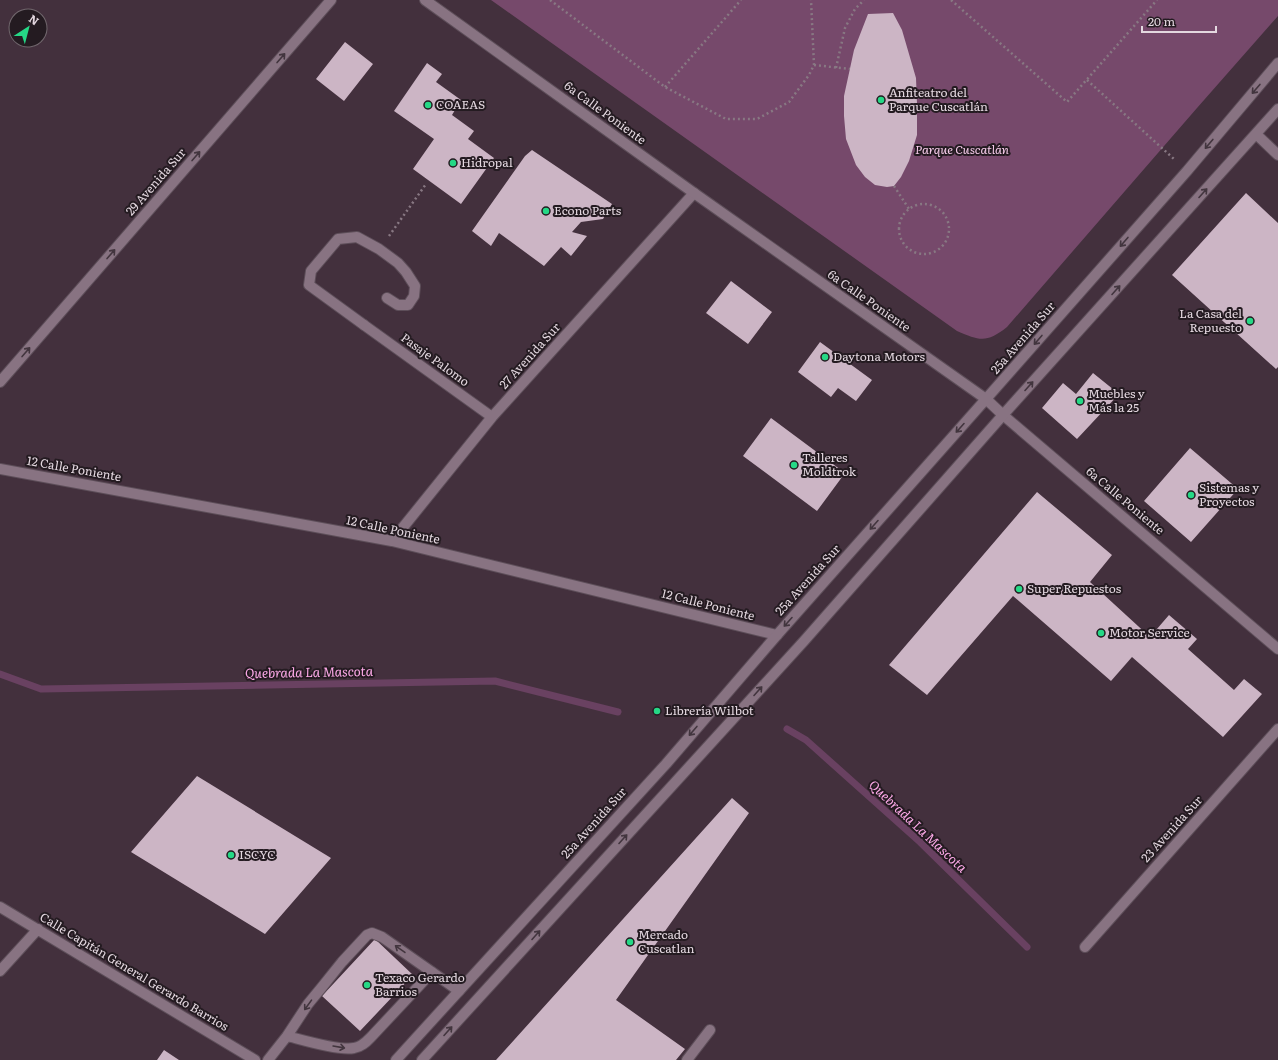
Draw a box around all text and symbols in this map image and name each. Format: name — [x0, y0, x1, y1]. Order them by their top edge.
north arrow — [8, 8, 48, 48]
scale bar — [1142, 8, 1216, 34]
text: N — [26, 10, 43, 28]
text: 20 m — [1148, 12, 1175, 30]
one-way arrow — [276, 53, 286, 63]
street label: 6a Calle Poniente — [561, 76, 650, 148]
place label: Anfiteatro del Parque Cuscatlán — [889, 83, 988, 115]
one-way arrow — [1252, 83, 1261, 94]
place label: COAEAS — [436, 95, 485, 113]
marker: Anfiteatro del Parque Cuscatlán — [876, 95, 886, 105]
marker: COAEAS — [423, 100, 433, 110]
one-way arrow — [1205, 139, 1214, 149]
park label: Parque Cuscatlán — [915, 140, 1009, 158]
street label: 29 Avenida Sur — [121, 144, 190, 219]
one-way arrow — [191, 151, 200, 161]
place label: Hidropal — [461, 153, 513, 171]
marker: Hidropal — [448, 158, 458, 168]
one-way arrow — [1198, 188, 1208, 198]
place label: Econo Parts — [554, 201, 622, 219]
marker: Econo Parts — [541, 206, 551, 216]
one-way arrow — [1120, 237, 1129, 248]
one-way arrow — [106, 249, 115, 260]
street label: 6a Calle Poniente — [825, 265, 915, 335]
one-way arrow — [1111, 285, 1120, 295]
street label: 25a Avenida Sur — [986, 297, 1059, 377]
place label: La Casa del Repuesto — [1179, 304, 1242, 336]
marker: La Casa del Repuesto — [1245, 316, 1255, 326]
street label: 27 Avenida Sur — [495, 318, 564, 392]
street label: Pasaje Palomo — [398, 328, 474, 390]
one-way arrow — [1034, 335, 1043, 345]
one-way arrow — [21, 347, 30, 358]
place label: Daytona Motors — [833, 347, 925, 365]
marker: Daytona Motors — [820, 352, 830, 362]
one-way arrow — [1024, 382, 1033, 392]
place label: Muebles y Más la 25 — [1088, 384, 1145, 416]
marker: Muebles y Más la 25 — [1075, 396, 1085, 406]
one-way arrow — [956, 423, 965, 434]
place label: Talleres Moldtrok — [802, 448, 857, 480]
street label: 12 Calle Poniente — [26, 451, 123, 485]
marker: Talleres Moldtrok — [789, 460, 799, 470]
street label: 6a Calle Poniente — [1083, 462, 1169, 538]
place label: Sistemas y Proyectos — [1199, 478, 1259, 510]
marker: Sistemas y Proyectos — [1186, 490, 1196, 500]
street label: 12 Calle Poniente — [345, 510, 442, 548]
one-way arrow — [870, 520, 879, 530]
street label: 25a Avenida Sur — [770, 540, 844, 619]
place label: Super Repuestos — [1027, 579, 1122, 597]
street label: 12 Calle Poniente — [660, 584, 757, 624]
marker: Super Repuestos — [1014, 584, 1024, 594]
one-way arrow — [783, 617, 792, 628]
place label: Motor Service — [1109, 623, 1190, 641]
marker: Motor Service — [1096, 628, 1106, 638]
water label: Quebrada La Mascota — [245, 661, 374, 682]
one-way arrow — [753, 686, 763, 696]
place label: Librería Wilbot — [665, 701, 754, 719]
marker: Librería Wilbot — [652, 706, 662, 716]
one-way arrow — [689, 726, 698, 737]
water label: Quebrada La Mascota — [865, 775, 972, 877]
street label: 25a Avenida Sur — [556, 783, 630, 862]
street label: 23 Avenida Sur — [1136, 791, 1206, 866]
one-way arrow — [619, 834, 628, 844]
place label: ISCYC — [239, 845, 276, 863]
marker: ISCYC — [226, 850, 236, 860]
street label: Calle Capitán General Gerardo Barrios — [37, 907, 233, 1035]
place label: Mercado Cuscatlan — [638, 925, 695, 957]
one-way arrow — [531, 930, 540, 940]
marker: Mercado Cuscatlan — [625, 937, 635, 947]
one-way arrow — [395, 945, 406, 953]
place label: Texaco Gerardo Barrios — [375, 968, 465, 1000]
marker: Texaco Gerardo Barrios — [362, 980, 372, 990]
one-way arrow — [304, 999, 312, 1010]
one-way arrow — [443, 1026, 453, 1036]
one-way arrow — [332, 1044, 345, 1052]

